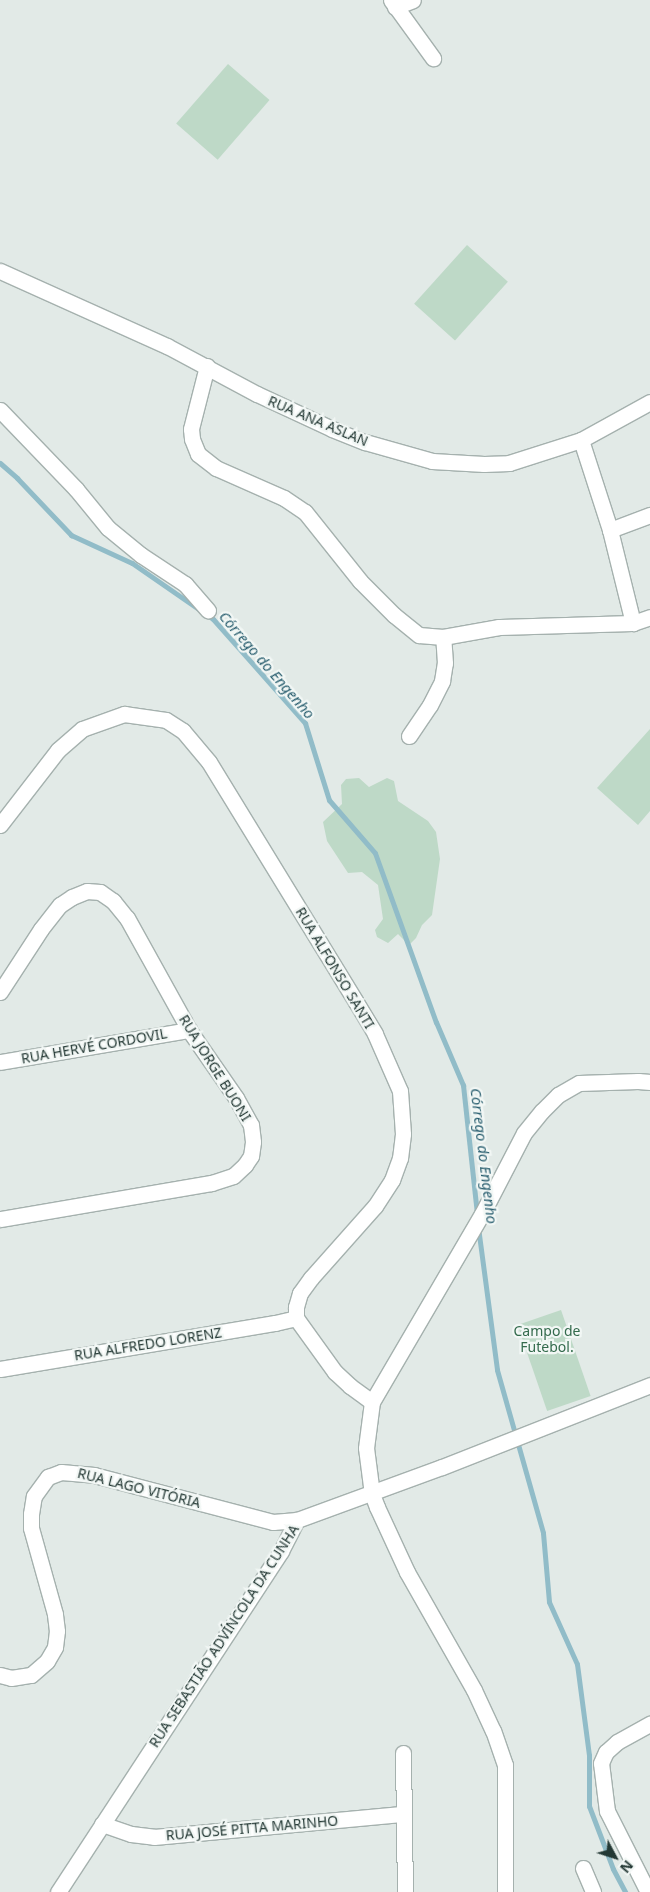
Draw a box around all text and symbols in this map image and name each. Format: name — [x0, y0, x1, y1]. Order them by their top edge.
street label: RUA ANA ASLAN — [265, 392, 371, 450]
water label: Córrego do Engenho — [215, 607, 319, 723]
street label: RUA ALFONSO SANTI — [292, 904, 378, 1032]
street label: RUA JORGE BUONI — [176, 1012, 254, 1124]
street label: RUA HERVÉ CORDOVIL — [20, 1025, 168, 1067]
water label: Córrego do Engenho — [467, 1087, 501, 1225]
park label: Campo de Futebol. — [513, 1323, 581, 1355]
street label: RUA ALFREDO LORENZ — [73, 1324, 223, 1364]
street label: RUA LAGO VITÓRIA — [76, 1465, 202, 1511]
street label: RUA SEBASTIÃO ADVÍNCOLA DA CUNHA — [146, 1521, 302, 1751]
street label: RUA JOSÉ PITTA MARINHO — [165, 1812, 339, 1844]
north arrow — [590, 1832, 640, 1882]
text: N — [616, 1856, 638, 1877]

